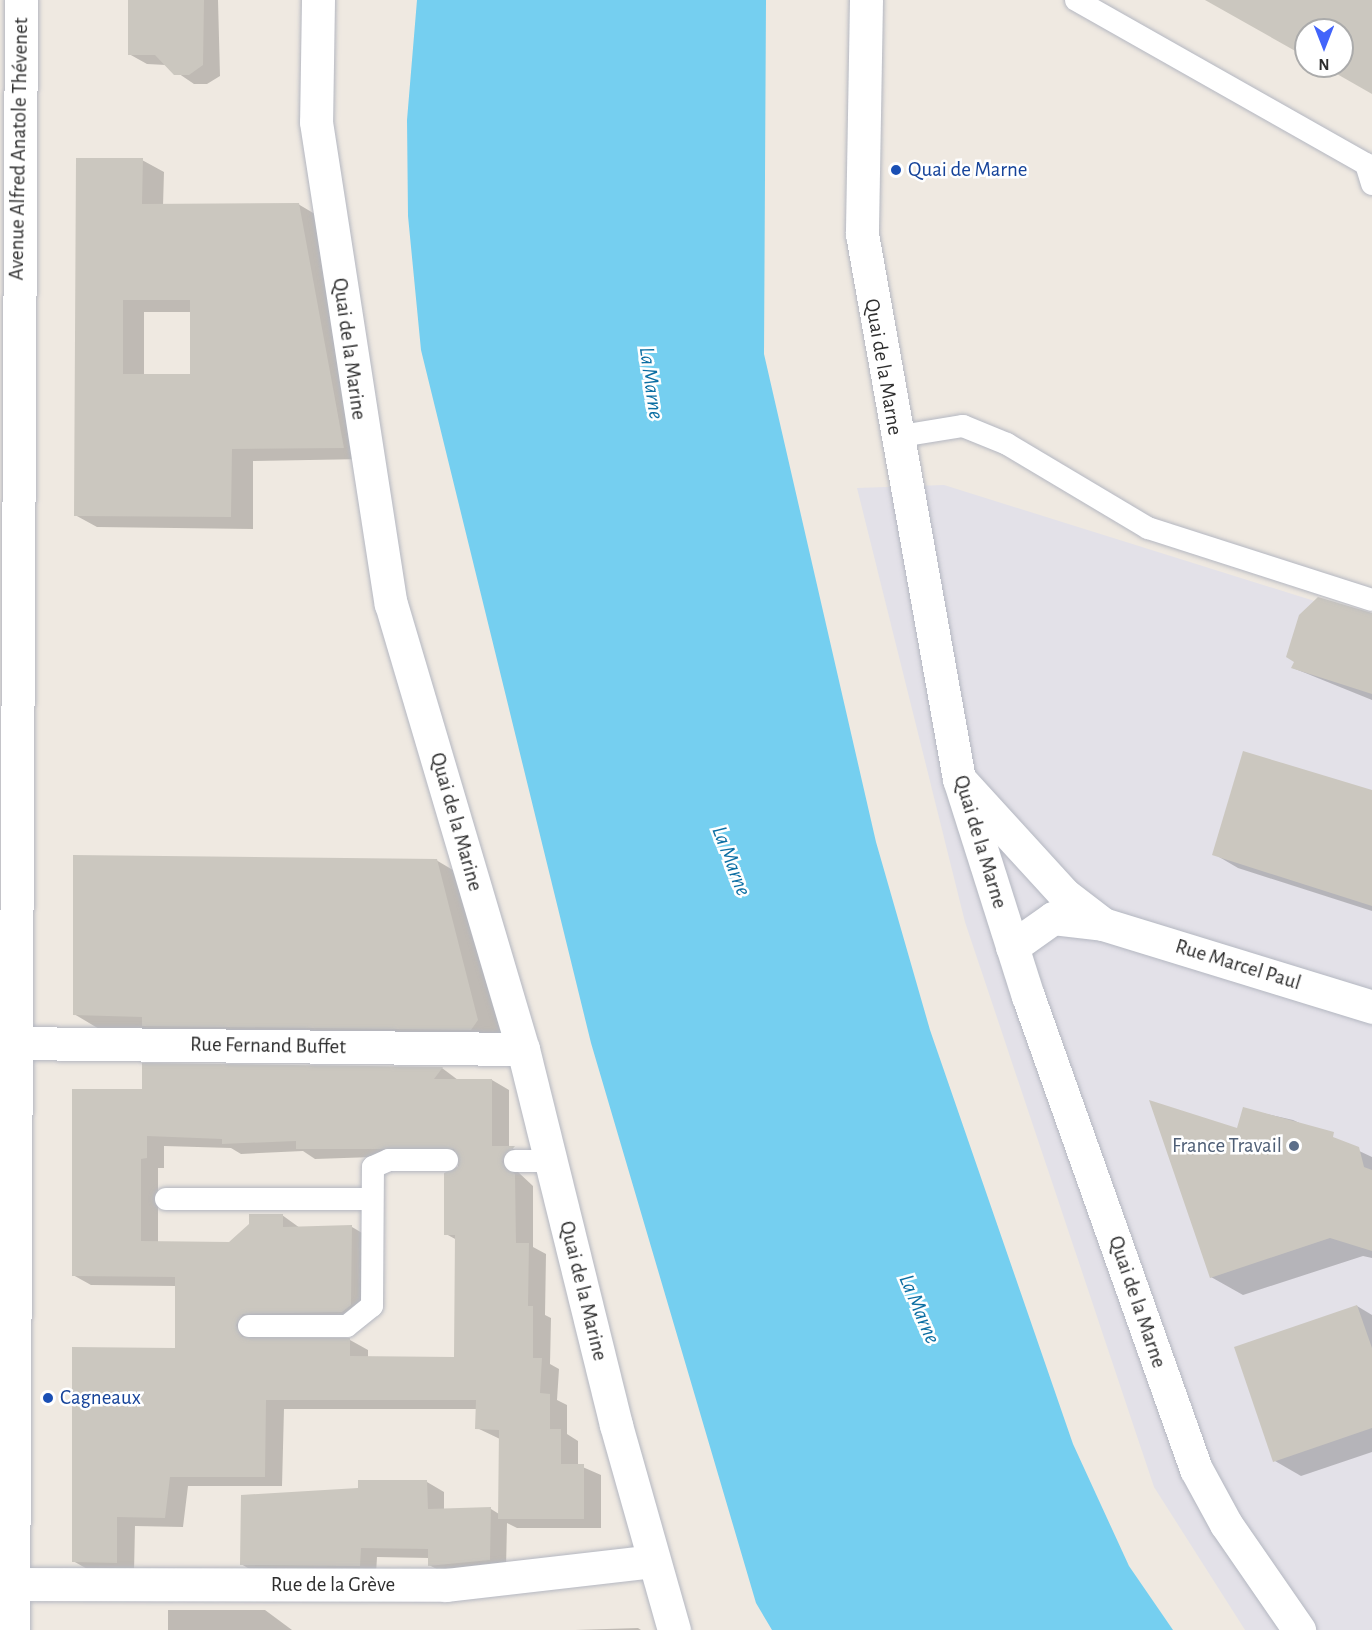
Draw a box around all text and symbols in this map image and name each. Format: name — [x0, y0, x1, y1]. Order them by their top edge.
street label: Avenue Alfred Anatole Thévenet — [4, 17, 34, 281]
north arrow — [1294, 18, 1354, 78]
text: N — [1318, 56, 1330, 72]
place label: Quai de Marne — [908, 157, 1028, 183]
marker: Quai de Marne — [889, 163, 903, 177]
street label: Quai de la Marine — [327, 276, 371, 422]
street label: Quai de la Marne — [859, 297, 907, 437]
water label: La Marne — [633, 345, 669, 421]
street label: Quai de la Marine — [424, 750, 488, 894]
street label: Quai de la Marne — [948, 772, 1012, 912]
water label: La Marne — [706, 822, 756, 900]
street label: Rue Marcel Paul — [1172, 934, 1304, 996]
street label: Rue Fernand Buffet — [190, 1032, 346, 1060]
place label: France Travail — [1172, 1133, 1282, 1159]
marker: France Travail — [1287, 1139, 1301, 1153]
street label: Quai de la Marine — [553, 1219, 613, 1363]
street label: Quai de la Marne — [1103, 1233, 1171, 1371]
water label: La Marne — [893, 1270, 945, 1348]
place label: Cagneaux — [60, 1385, 141, 1411]
marker: Cagneaux — [41, 1391, 55, 1405]
street label: Rue de la Grève — [271, 1572, 395, 1598]

